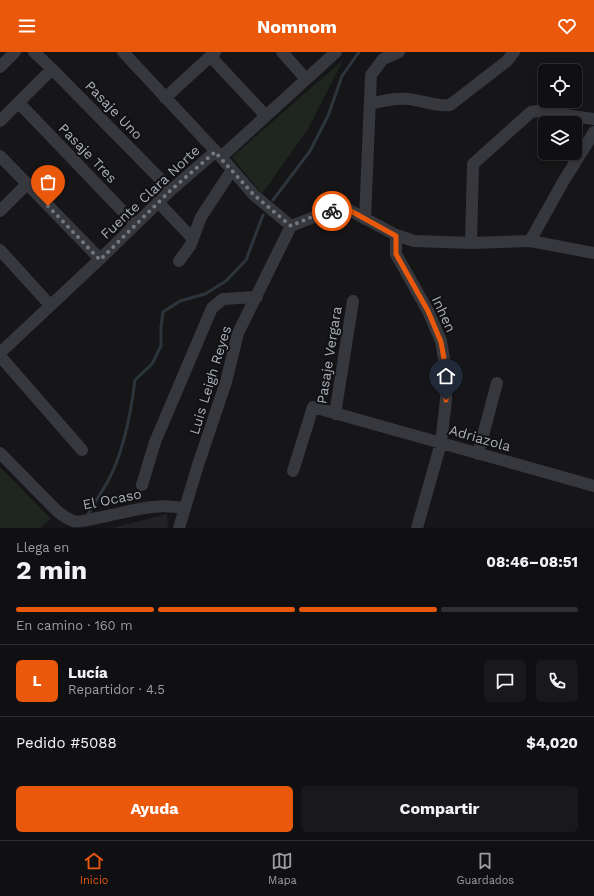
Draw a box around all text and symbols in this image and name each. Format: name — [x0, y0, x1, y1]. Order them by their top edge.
icon: menu — [16, 15, 38, 37]
icon: heart — [556, 15, 578, 37]
text: Nomnom — [257, 16, 337, 37]
map controls — [538, 64, 582, 160]
button: locate — [538, 64, 582, 108]
street label: Pasaje Uno — [82, 77, 146, 143]
button: layers — [538, 116, 582, 160]
street label: Pasaje Tres — [56, 120, 120, 186]
street label: Fuente Clara Norte — [97, 142, 203, 242]
pin — [31, 165, 65, 206]
icon: bag — [37, 171, 59, 193]
courier — [312, 191, 352, 231]
icon: bike — [321, 200, 343, 222]
street label: Inhen — [429, 293, 459, 335]
street label: Pasaje Vergara — [313, 305, 345, 405]
street label: Luis Leigh Reyes — [186, 324, 234, 436]
pin — [429, 359, 463, 400]
icon: home — [435, 365, 457, 387]
street label: Adriazola — [447, 422, 513, 454]
street label: El Ocaso — [81, 485, 143, 513]
text: Llega en — [16, 540, 69, 555]
text: 08:46–08:51 — [486, 553, 578, 571]
text: 2 min — [16, 555, 87, 585]
text: En camino · 160 m — [16, 618, 133, 633]
button: chat — [484, 660, 526, 702]
button: phone — [536, 660, 578, 702]
text: Lucía — [68, 664, 108, 682]
text: L — [32, 672, 42, 690]
text: Repartidor · 4.5 — [68, 682, 165, 697]
text: Pedido #5088 — [16, 734, 117, 752]
text: $4,020 — [526, 734, 578, 752]
button: Ayuda — [16, 786, 293, 832]
button: Compartir — [301, 786, 578, 832]
tab: Inicio — [80, 850, 108, 887]
tab: Mapa — [268, 850, 297, 887]
tab: Guardados — [456, 850, 514, 887]

